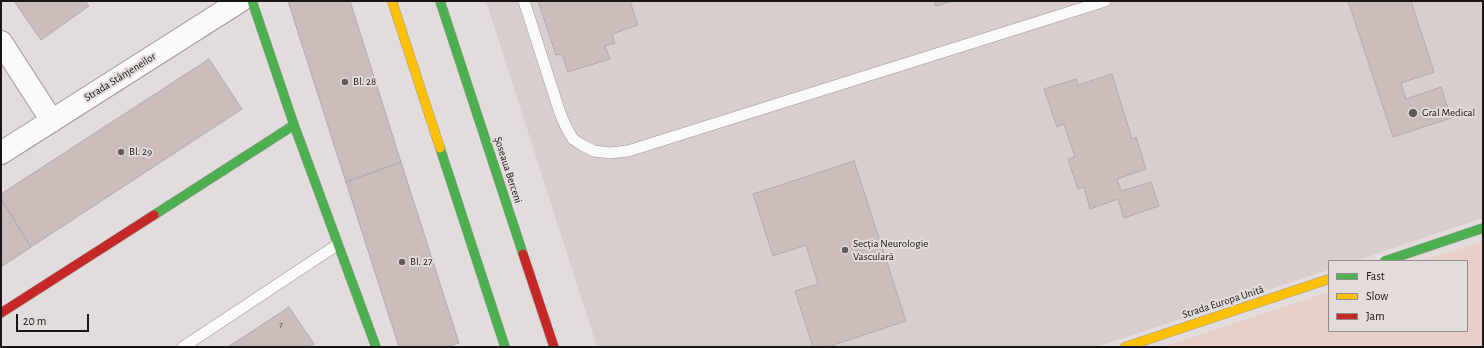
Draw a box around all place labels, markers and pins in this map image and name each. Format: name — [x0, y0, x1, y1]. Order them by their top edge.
place label: Bl. 28 — [353, 75, 376, 89]
marker: Bl. 28 — [340, 77, 350, 87]
place label: Gral Medical — [1422, 106, 1475, 120]
marker: Gral Medical — [1407, 107, 1419, 119]
place label: Bl. 29 — [129, 145, 152, 159]
marker: Bl. 29 — [116, 147, 126, 157]
place label: Secția Neurologie Vasculară — [853, 237, 928, 263]
marker: Secția Neurologie Vasculară — [840, 245, 850, 255]
place label: Bl. 27 — [410, 255, 433, 269]
marker: Bl. 27 — [397, 257, 407, 267]

